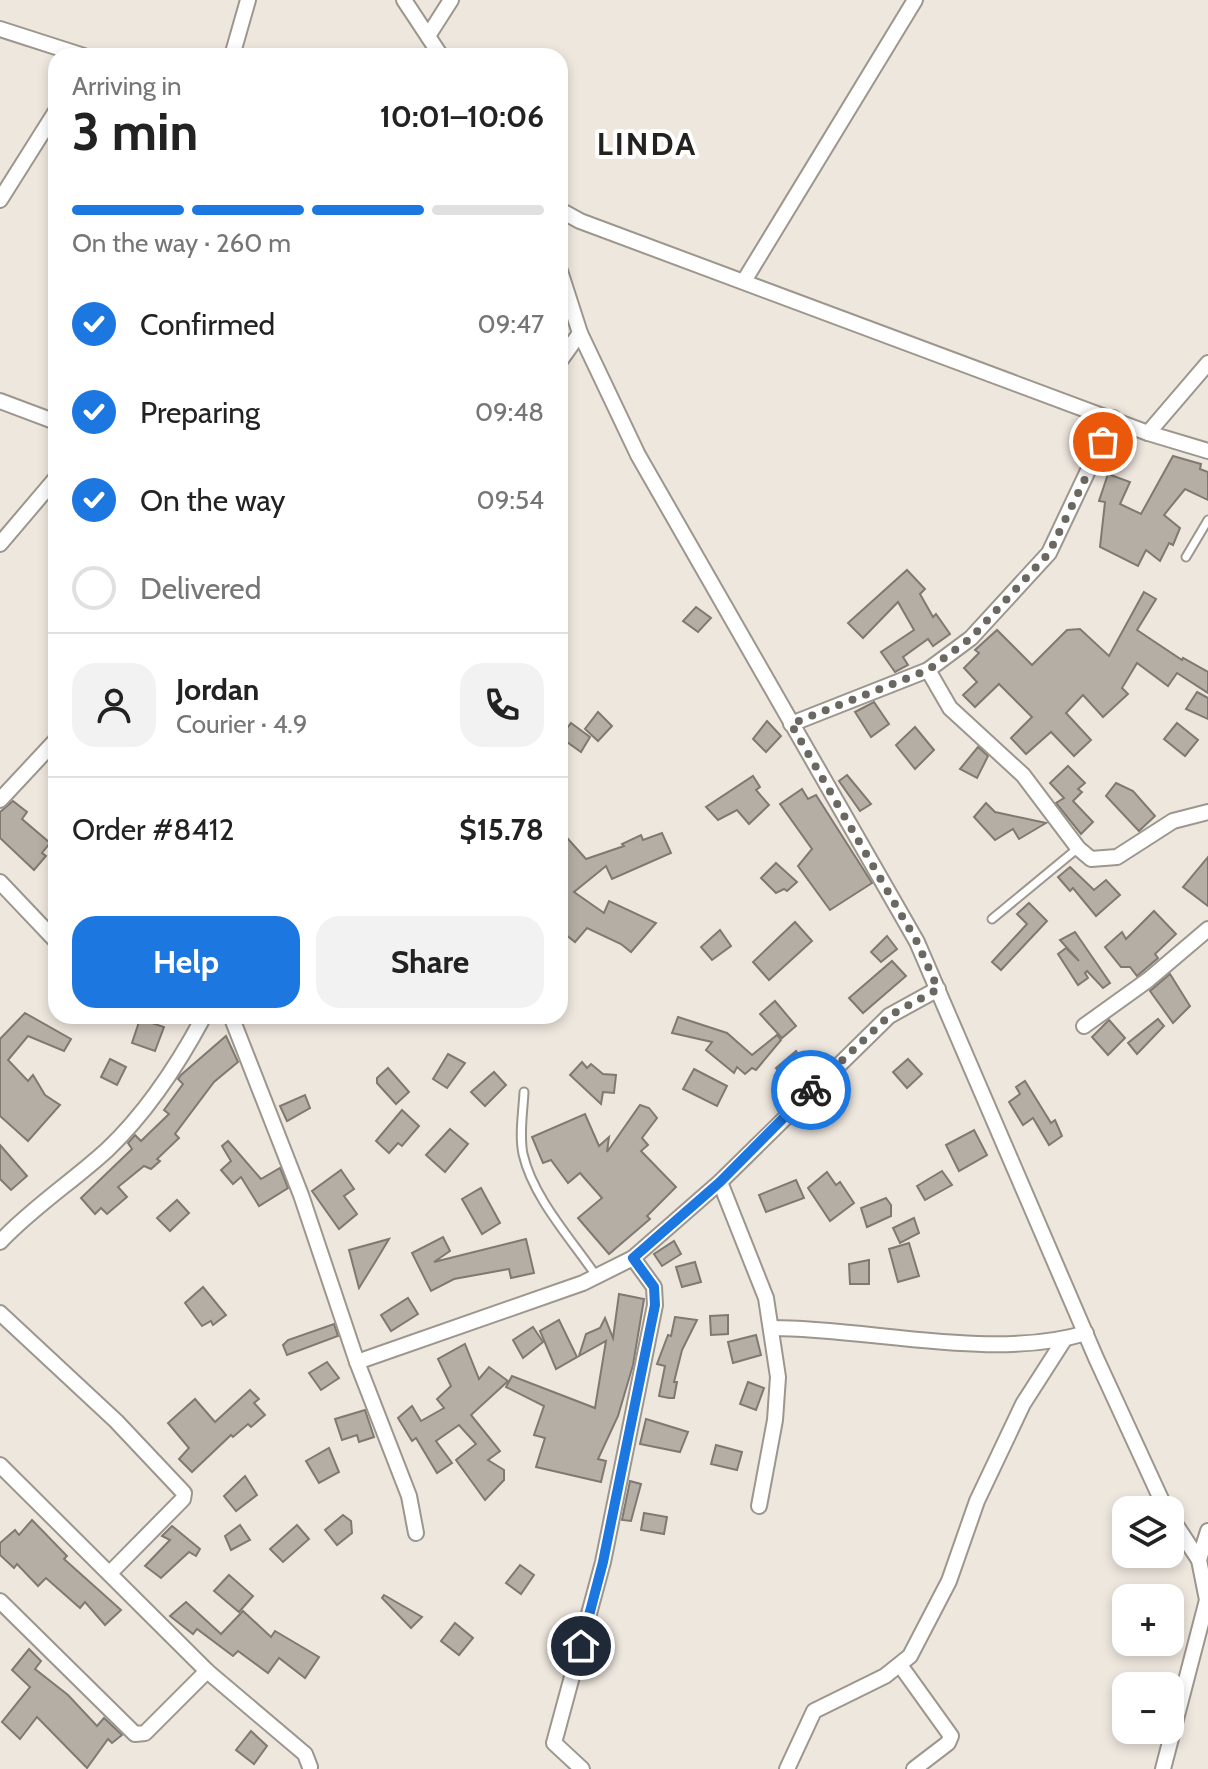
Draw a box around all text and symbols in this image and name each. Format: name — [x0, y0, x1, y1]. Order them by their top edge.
text: Arriving in — [72, 70, 182, 102]
text: 10:01–10:06 — [380, 98, 544, 135]
text: 3 min — [72, 100, 198, 163]
district label: LINDA — [597, 124, 697, 163]
text: On the way · 260 m — [72, 227, 291, 259]
icon: check — [72, 302, 116, 346]
text: Confirmed — [140, 306, 275, 343]
text: 09:47 — [478, 308, 544, 340]
icon: check — [72, 390, 116, 434]
text: Preparing — [140, 394, 260, 431]
text: 09:48 — [475, 396, 544, 428]
pin — [1069, 408, 1137, 476]
icon: bag — [1081, 420, 1125, 464]
icon: check — [72, 478, 116, 522]
text: On the way — [140, 482, 285, 519]
text: 09:54 — [477, 484, 544, 516]
text: Delivered — [140, 570, 261, 607]
button: person — [72, 663, 156, 747]
button: phone — [460, 663, 544, 747]
text: Jordan — [176, 671, 259, 708]
text: Courier · 4.9 — [176, 708, 308, 740]
text: Order #8412 — [72, 811, 234, 848]
text: $15.78 — [459, 811, 544, 848]
button: Help — [72, 916, 300, 1008]
button: Share — [316, 916, 544, 1008]
courier — [771, 1050, 851, 1130]
icon: bike — [789, 1068, 833, 1112]
map controls — [1112, 1496, 1184, 1744]
button: layers — [1112, 1496, 1184, 1568]
button: + — [1112, 1584, 1184, 1656]
pin — [547, 1612, 615, 1680]
icon: home — [559, 1624, 603, 1668]
button: − — [1112, 1672, 1184, 1744]

